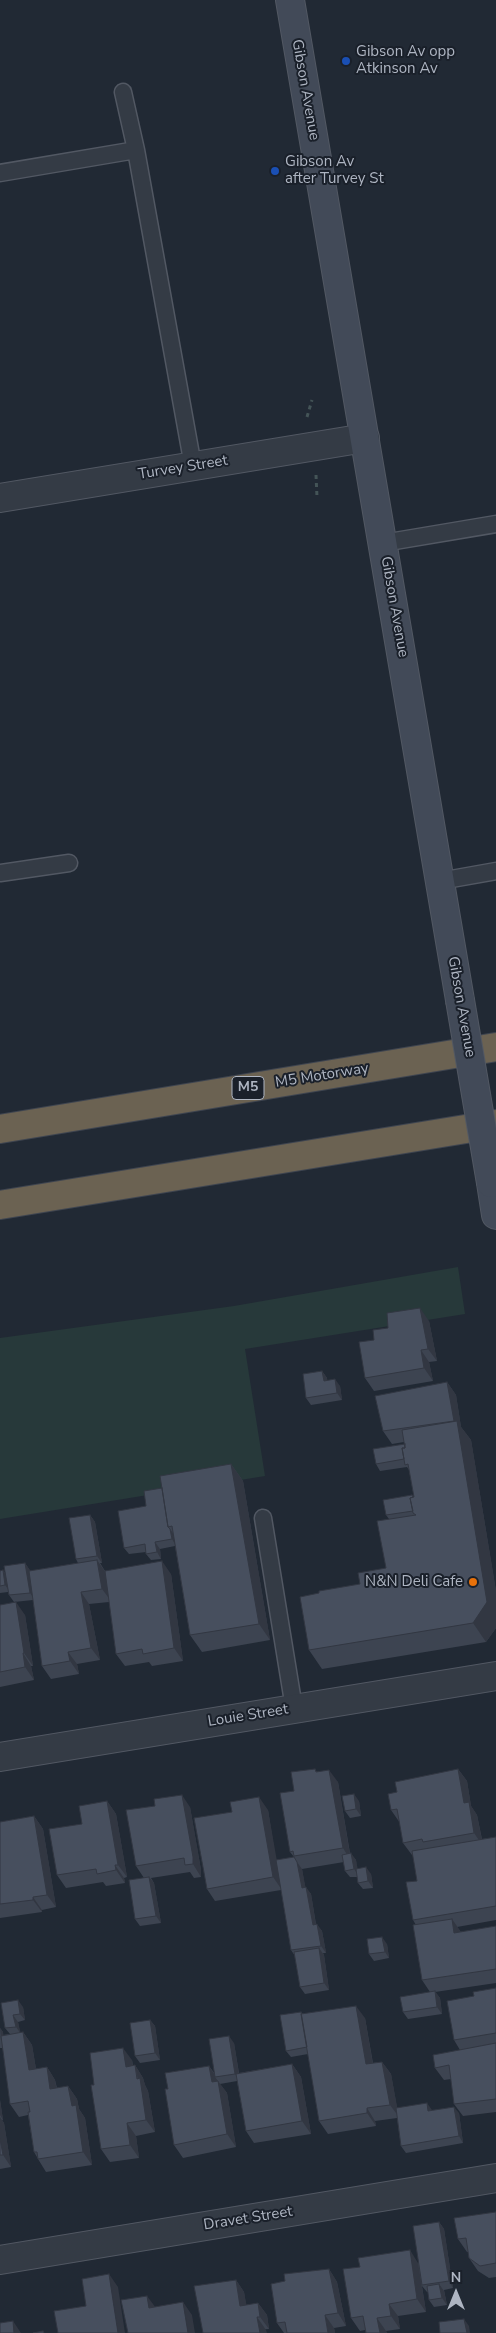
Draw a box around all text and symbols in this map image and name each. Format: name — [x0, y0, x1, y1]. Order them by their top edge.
street label: Gibson Avenue — [287, 38, 323, 142]
place label: Gibson Av opp Atkinson Av — [356, 43, 455, 78]
marker: Gibson Av opp Atkinson Av — [340, 55, 352, 67]
place label: Gibson Av after Turvey St — [285, 153, 384, 188]
marker: Gibson Av after Turvey St — [269, 165, 281, 177]
street label: Turvey Street — [137, 452, 229, 484]
street label: Gibson Avenue — [376, 555, 412, 659]
street label: Gibson Avenue — [443, 955, 479, 1059]
street label: M5 Motorway — [274, 1060, 370, 1092]
road number: M5 — [232, 1076, 264, 1100]
place label: N&N Deli Cafe — [365, 1573, 463, 1591]
marker: N&N Deli Cafe — [467, 1576, 479, 1588]
street label: Louie Street — [207, 1701, 289, 1731]
street label: Dravet Street — [202, 2203, 294, 2235]
north arrow — [431, 2268, 481, 2318]
text: N — [451, 2268, 461, 2287]

